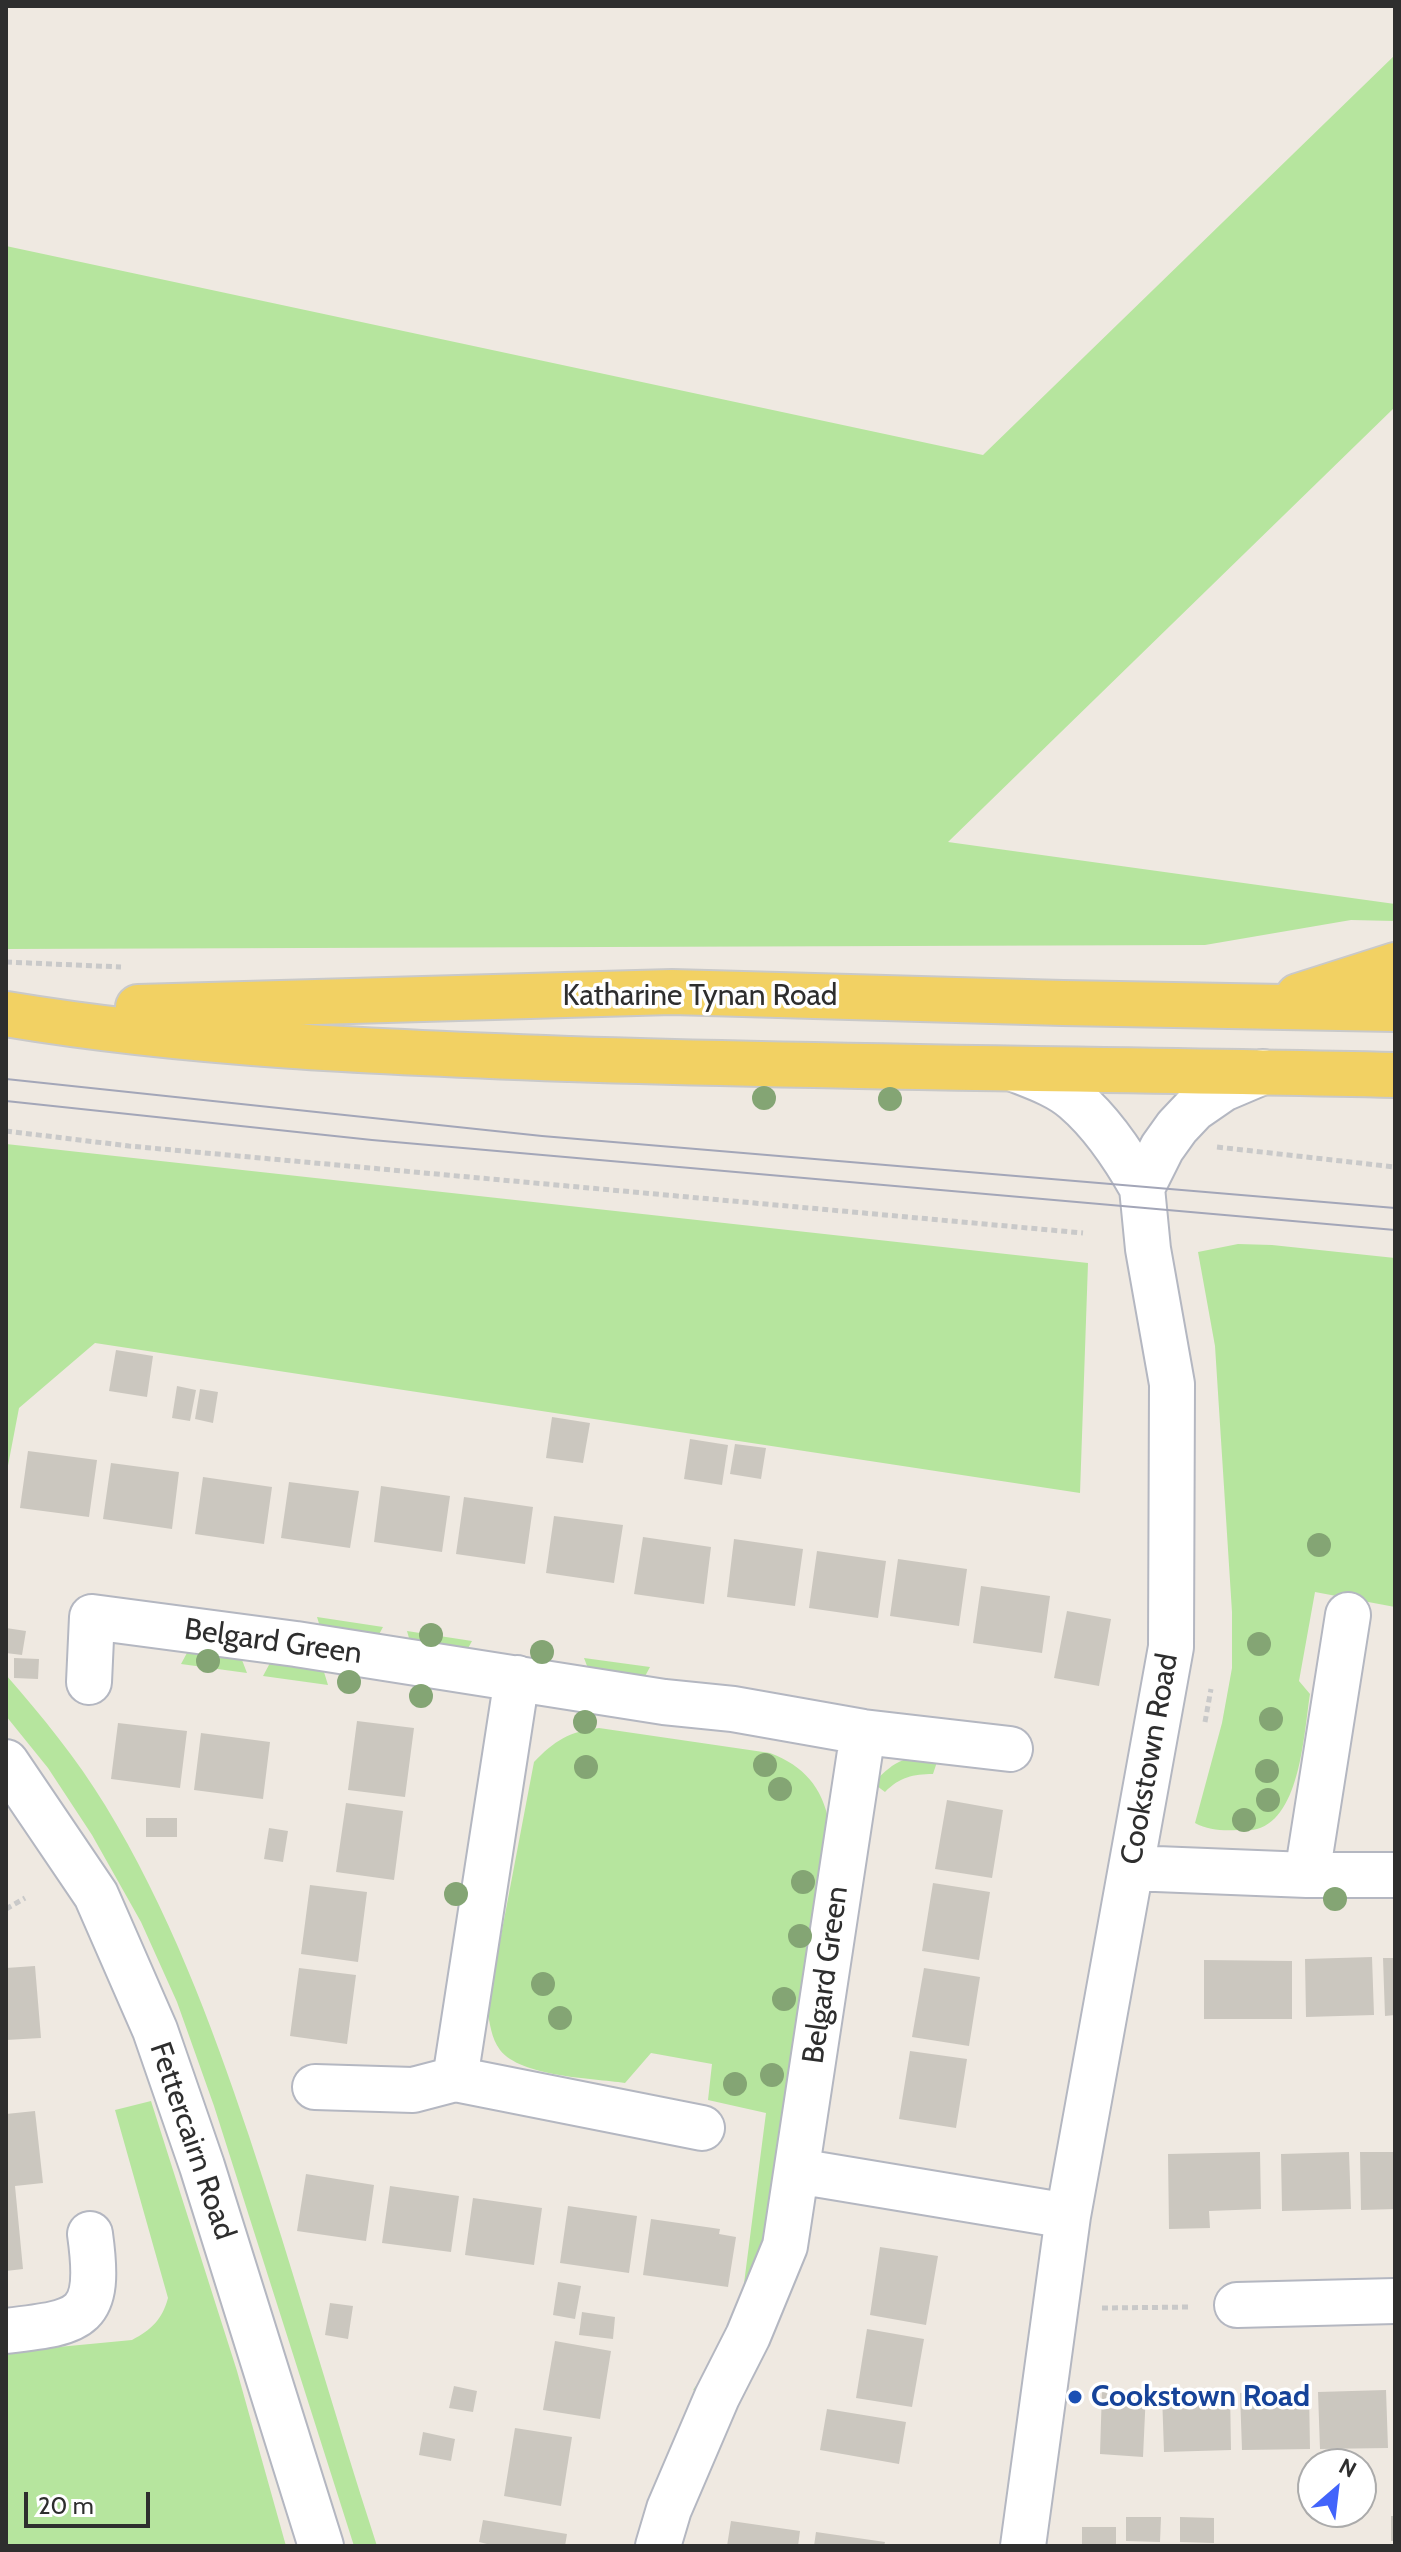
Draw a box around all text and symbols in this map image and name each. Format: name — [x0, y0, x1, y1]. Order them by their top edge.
street label: Katharine Tynan Road — [563, 978, 837, 1014]
street label: Belgard Green — [182, 1612, 364, 1672]
street label: Cookstown Road — [1114, 1651, 1186, 1867]
street label: Belgard Green — [796, 1884, 856, 2066]
street label: Fettercairn Road — [141, 2037, 243, 2245]
place label: Cookstown Road — [1091, 2379, 1310, 2415]
marker: Cookstown Road — [1066, 2388, 1084, 2406]
north arrow — [1297, 2448, 1377, 2528]
text: N — [1334, 2453, 1361, 2484]
scale bar — [28, 2476, 154, 2526]
text: 20 m — [38, 2491, 94, 2520]

